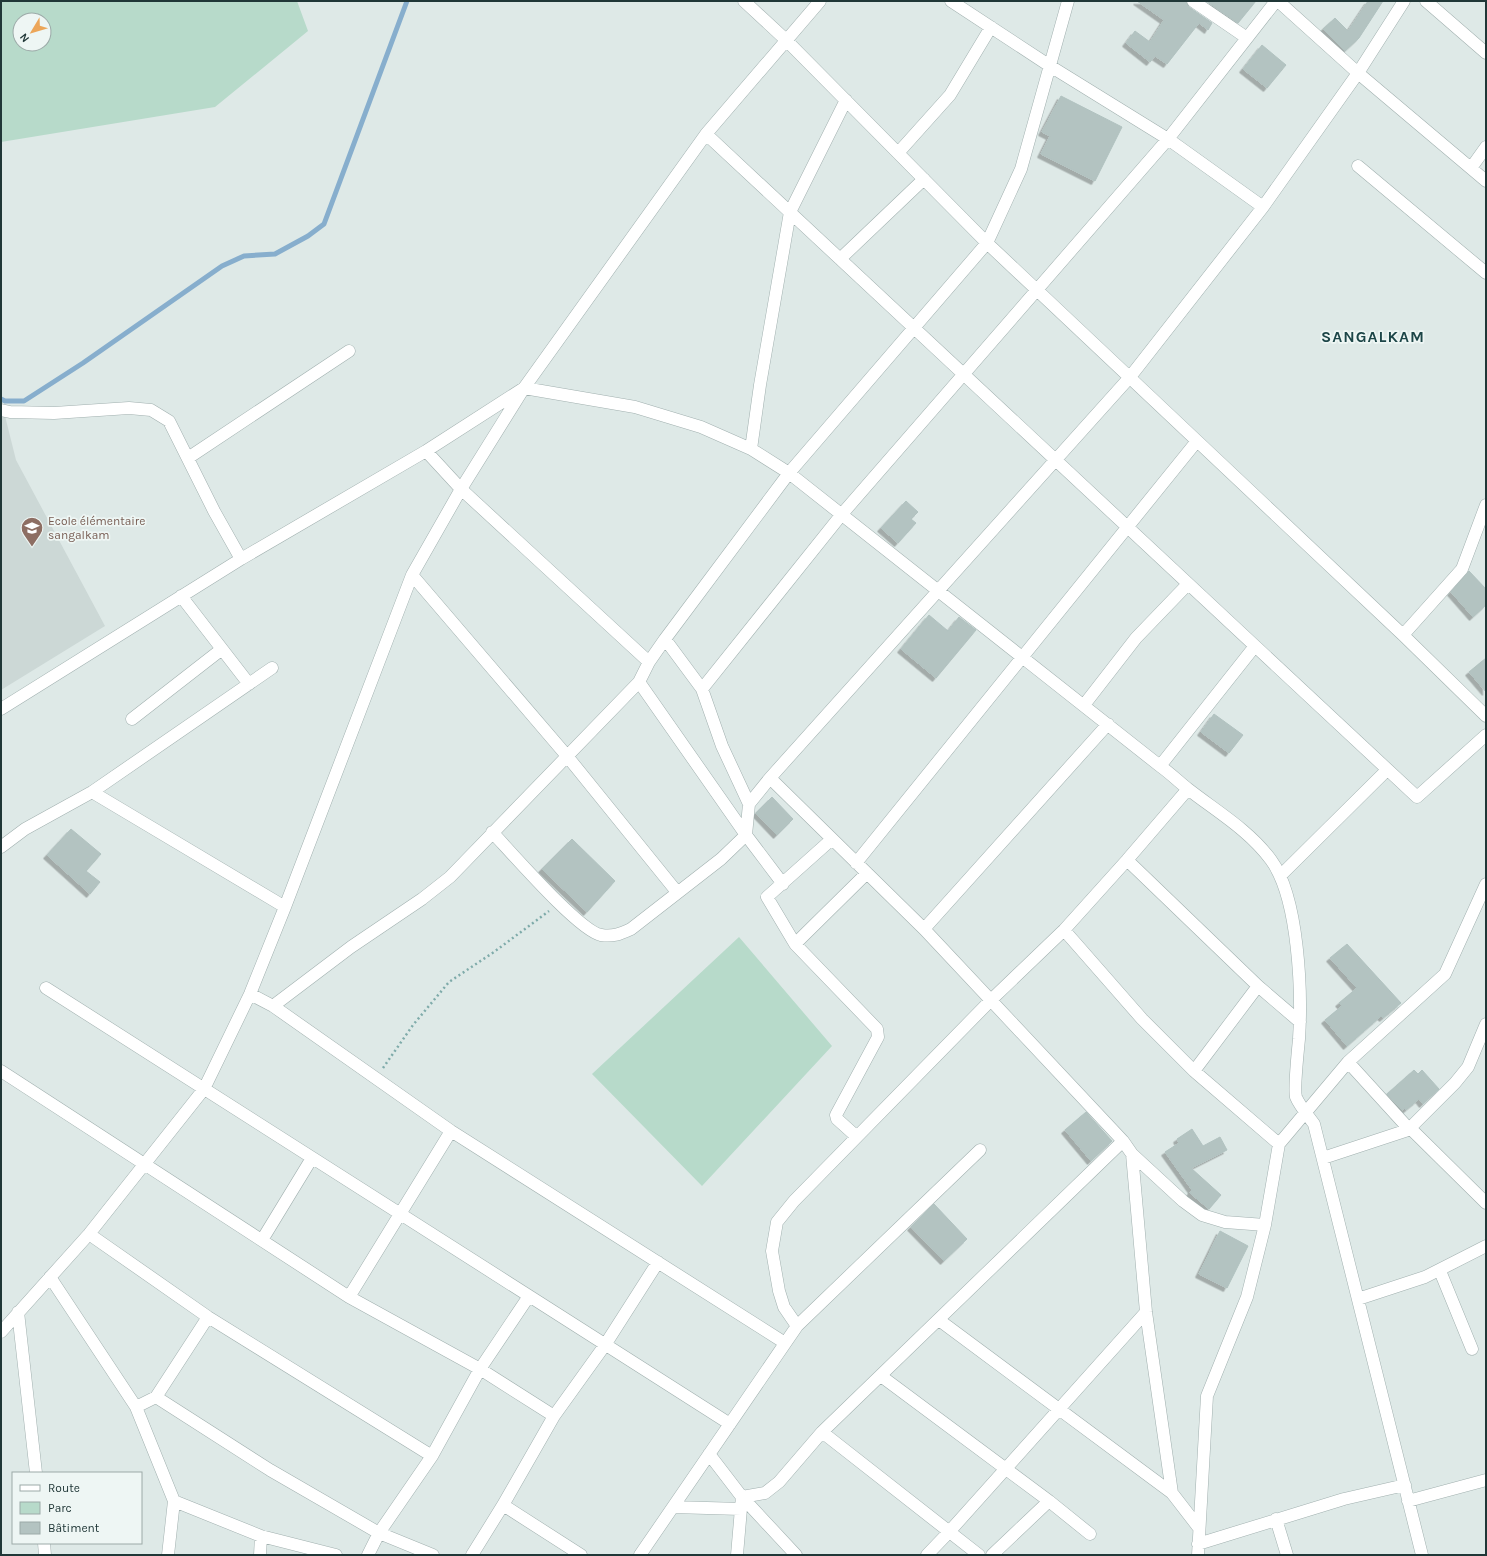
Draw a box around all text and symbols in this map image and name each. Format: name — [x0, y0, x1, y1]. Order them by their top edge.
north arrow — [12, 12, 52, 52]
text: N — [17, 31, 32, 45]
district label: SANGALKAM — [1321, 327, 1425, 346]
place label: Ecole élémentaire sangalkam — [48, 514, 145, 542]
school or university icon: Ecole élémentaire sangalkam — [19, 515, 45, 548]
legend — [12, 1472, 142, 1544]
text: Route — [48, 1481, 80, 1495]
text: Parc — [48, 1501, 72, 1515]
text: Bâtiment — [48, 1521, 100, 1535]

